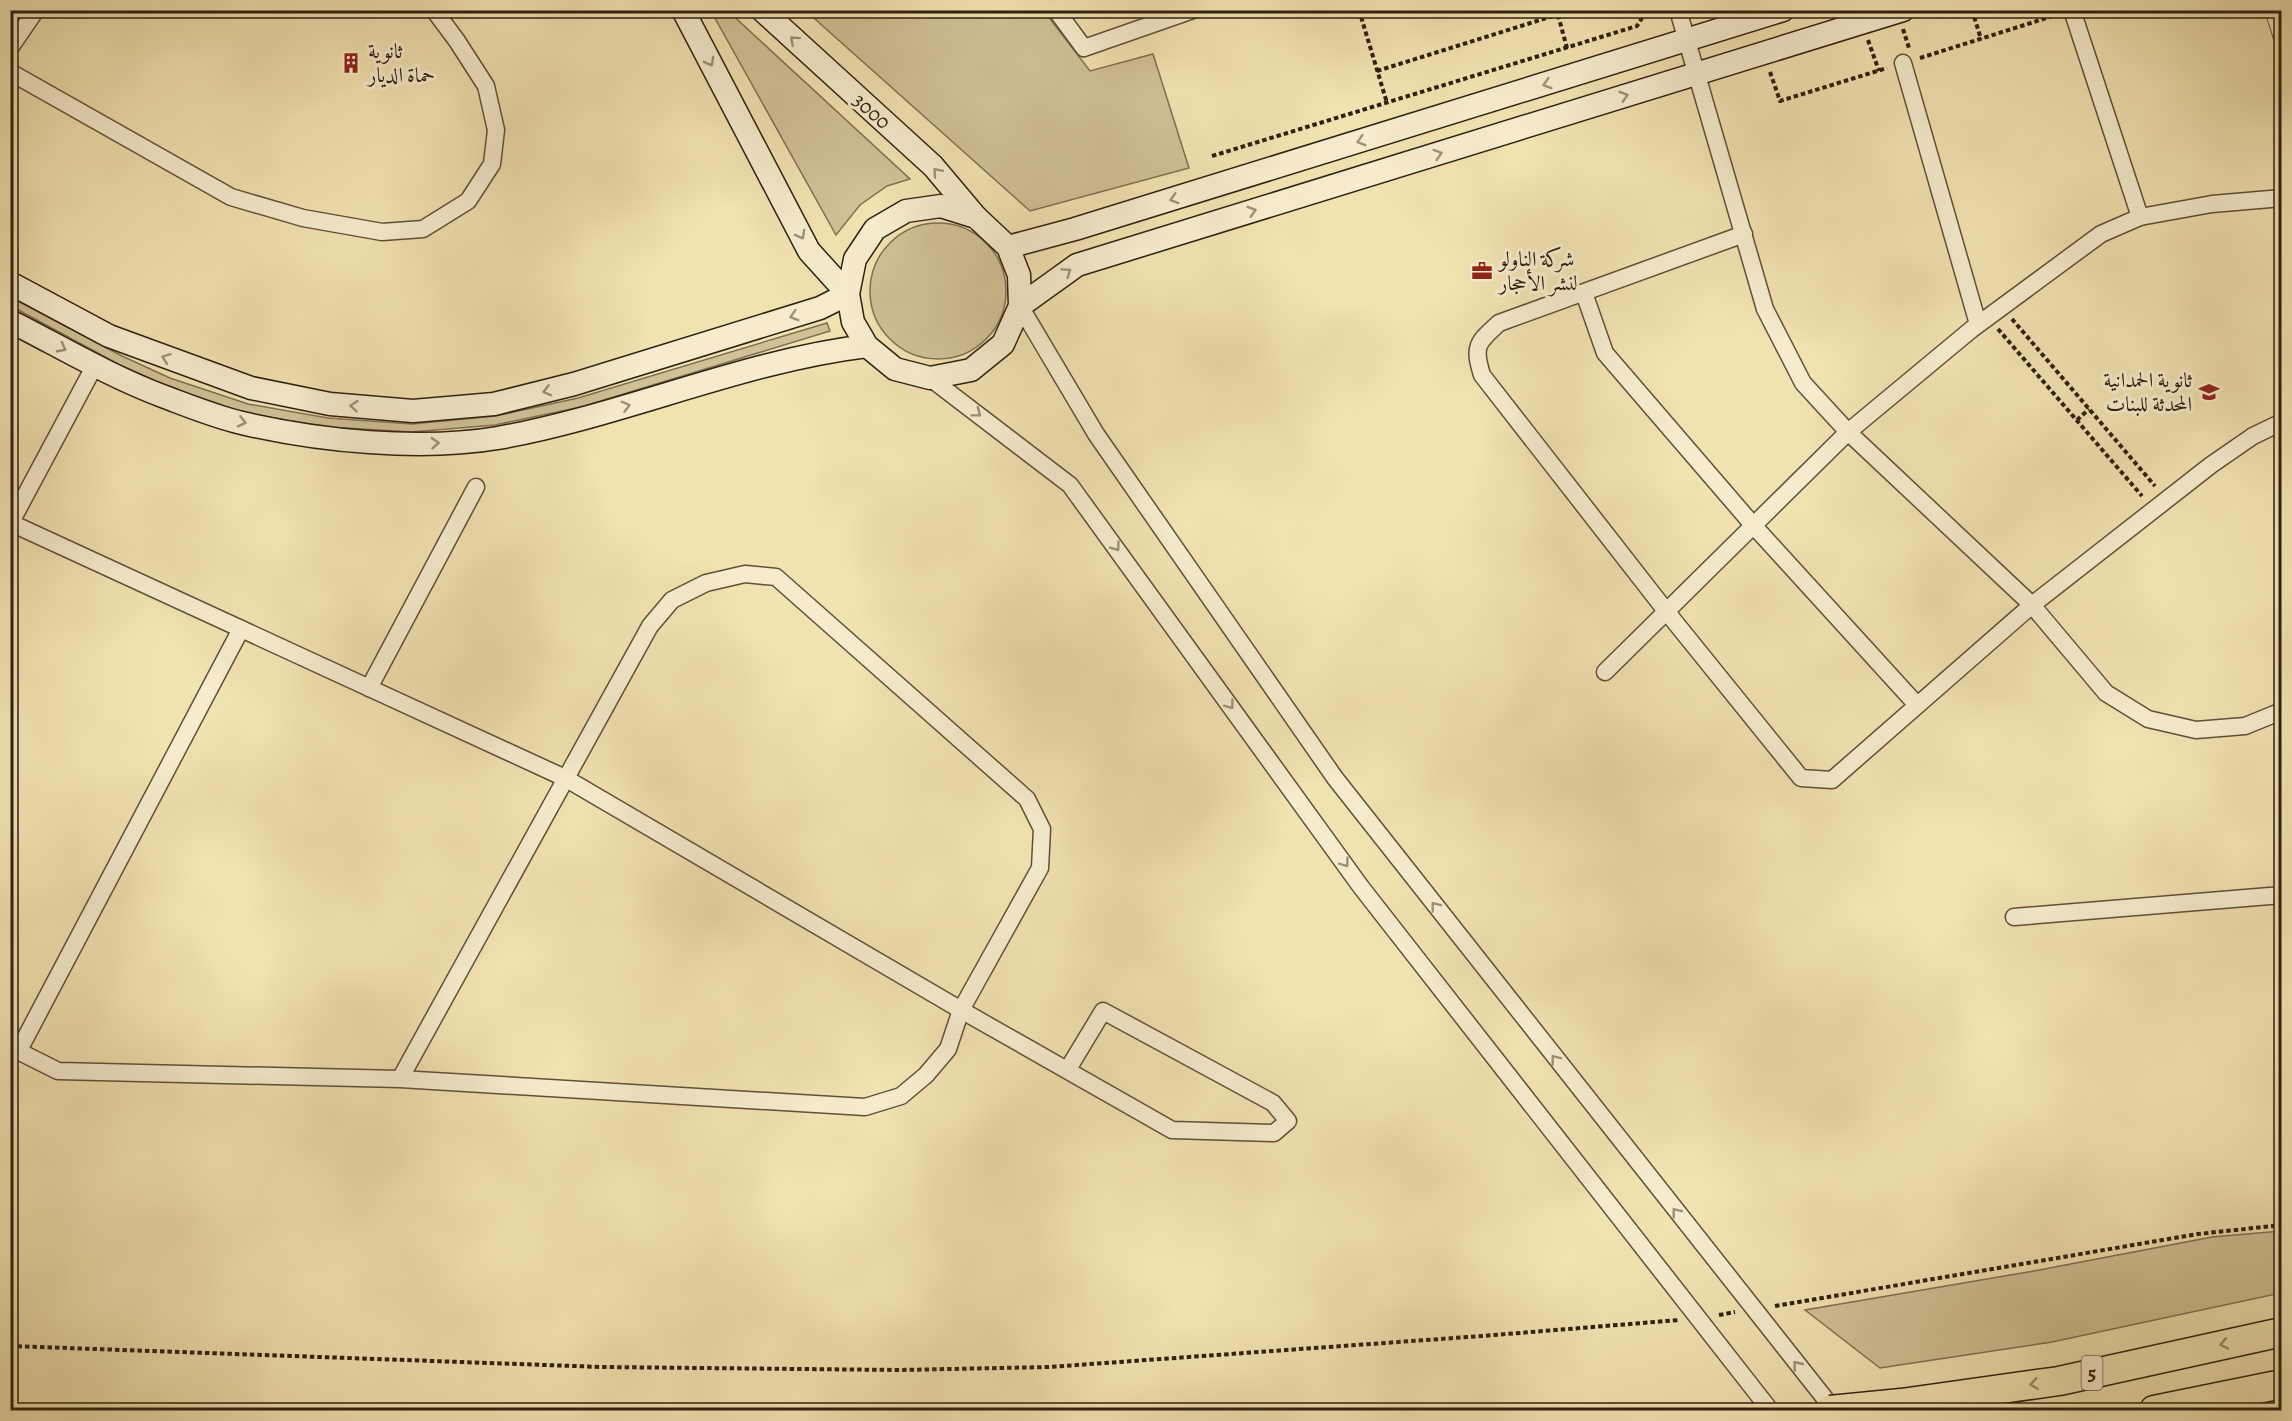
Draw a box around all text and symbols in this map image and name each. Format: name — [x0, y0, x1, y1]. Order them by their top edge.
one-way arrow — [790, 36, 801, 47]
place label: ثانوية حماة الديار — [366, 37, 435, 89]
building icon: ثانوية حماة الديار — [339, 51, 363, 75]
one-way arrow — [703, 56, 714, 67]
one-way arrow — [1542, 76, 1553, 89]
street label: 3000 — [847, 86, 897, 136]
one-way arrow — [1619, 91, 1629, 103]
one-way arrow — [1356, 134, 1366, 146]
one-way arrow — [1432, 149, 1443, 161]
one-way arrow — [934, 168, 945, 179]
one-way arrow — [1169, 191, 1180, 204]
one-way arrow — [1246, 206, 1257, 218]
one-way arrow — [794, 229, 805, 239]
place label: شركة الناولو لنشر الأحجار — [1497, 245, 1578, 297]
office icon: شركة الناولو لنشر الأحجار — [1470, 259, 1494, 283]
one-way arrow — [1061, 268, 1072, 279]
one-way arrow — [789, 309, 800, 321]
one-way arrow — [56, 341, 67, 352]
one-way arrow — [161, 353, 172, 365]
place label: ثانوية الحمدانية المحدثة للبنات — [2103, 366, 2193, 418]
school or university icon: ثانوية الحمدانية المحدثة للبنات — [2197, 380, 2221, 404]
one-way arrow — [542, 383, 552, 396]
one-way arrow — [350, 400, 359, 413]
one-way arrow — [621, 400, 631, 413]
one-way arrow — [970, 406, 981, 417]
one-way arrow — [237, 415, 247, 428]
one-way arrow — [431, 436, 440, 449]
one-way arrow — [1109, 541, 1120, 552]
one-way arrow — [1223, 699, 1234, 710]
one-way arrow — [1337, 857, 1348, 868]
one-way arrow — [1431, 901, 1442, 912]
one-way arrow — [1552, 1055, 1563, 1066]
one-way arrow — [1672, 1208, 1683, 1219]
one-way arrow — [2220, 1337, 2230, 1350]
road number: 5 — [2082, 1356, 2102, 1390]
one-way arrow — [1793, 1361, 1804, 1372]
one-way arrow — [2029, 1378, 2038, 1390]

